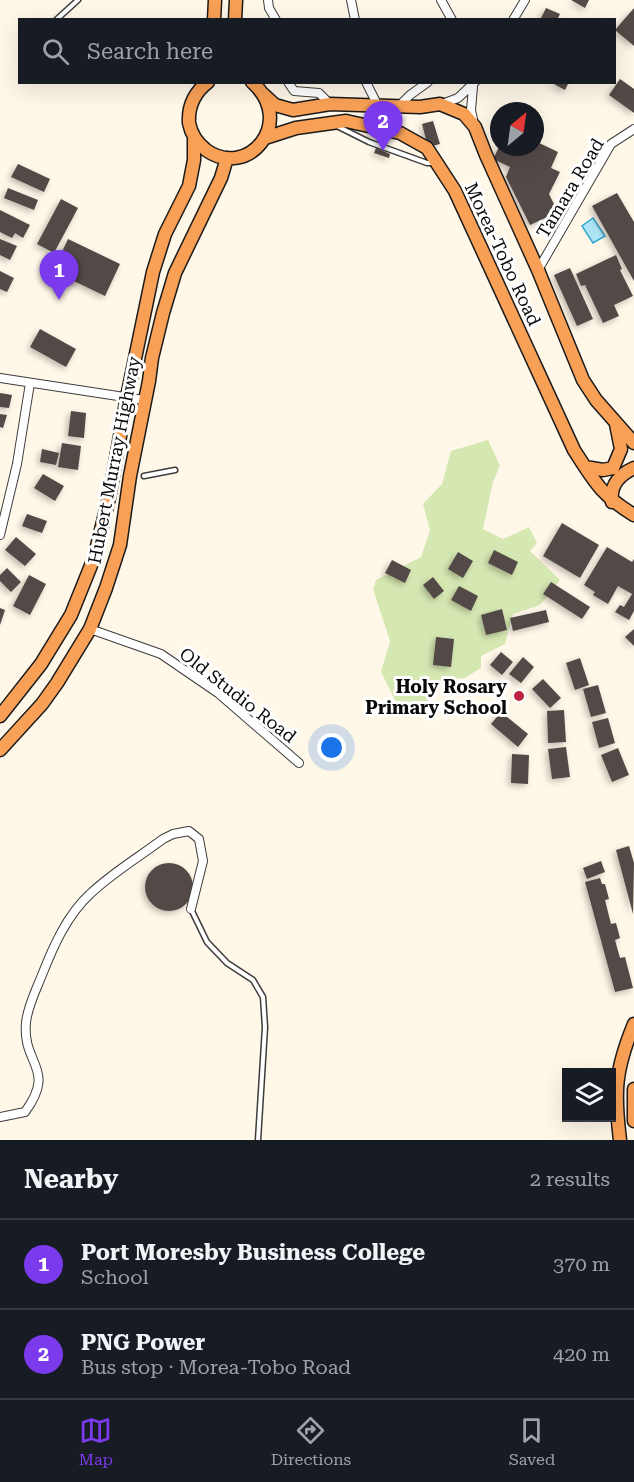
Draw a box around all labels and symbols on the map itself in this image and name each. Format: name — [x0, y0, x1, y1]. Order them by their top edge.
pin: 2 — [364, 102, 403, 151]
north arrow — [490, 102, 544, 156]
street label: Tamara Road — [532, 134, 608, 242]
street label: Morea-Tobo Road — [461, 179, 546, 329]
pin: 1 — [40, 250, 78, 300]
street label: Hubert Murray Highway — [84, 354, 144, 566]
street label: Old Studio Road — [176, 643, 301, 747]
place label: Holy Rosary Primary School — [365, 676, 507, 718]
marker: Holy Rosary Primary School — [512, 689, 526, 703]
your location — [317, 733, 346, 762]

